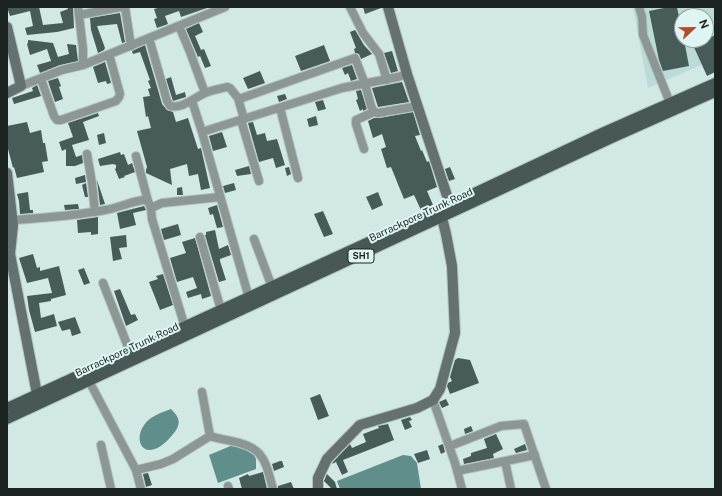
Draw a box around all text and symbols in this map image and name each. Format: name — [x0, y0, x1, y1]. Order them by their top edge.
north arrow — [674, 8, 714, 48]
text: N — [697, 18, 711, 30]
street label: Barrackpore Trunk Road — [367, 186, 475, 244]
road number: SH1 — [348, 249, 374, 263]
street label: Barrackpore Trunk Road — [73, 321, 181, 379]

